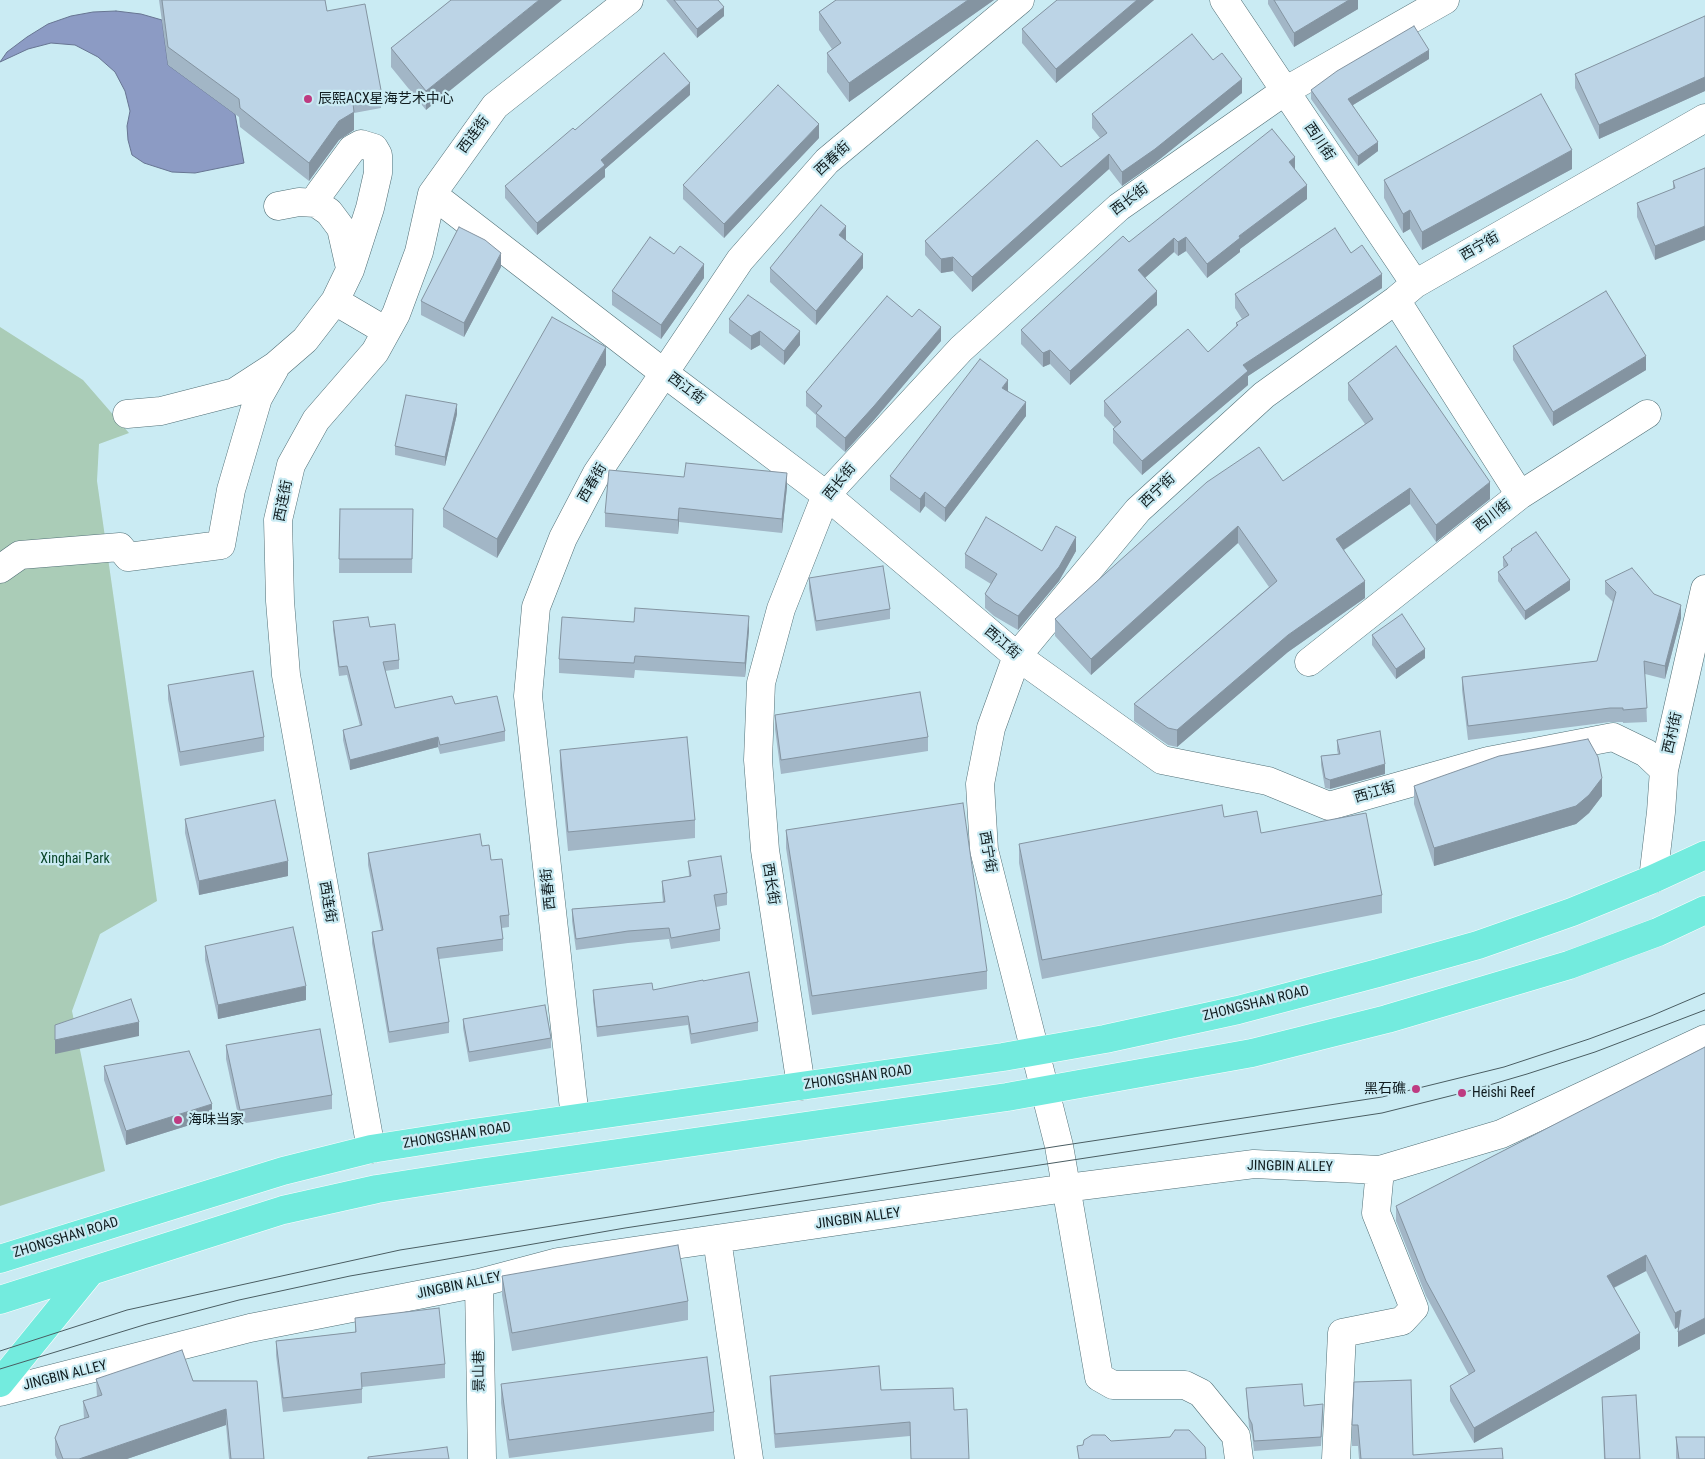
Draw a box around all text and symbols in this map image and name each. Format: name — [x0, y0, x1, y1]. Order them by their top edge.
place label: 辰熙ACX星海艺术中心 — [318, 91, 454, 107]
marker: 辰熙ACX星海艺术中心 — [302, 93, 314, 105]
street label: 西连街 — [455, 113, 493, 157]
street label: 西川街 — [1300, 120, 1338, 164]
street label: 西春街 — [812, 139, 854, 179]
street label: 西长街 — [1108, 181, 1152, 219]
street label: 西宁街 — [1458, 229, 1502, 265]
street label: 西江街 — [664, 370, 708, 408]
street label: 西长街 — [820, 460, 860, 504]
street label: 西春街 — [575, 461, 611, 505]
street label: 西宁街 — [1137, 471, 1179, 511]
street label: 西连街 — [272, 479, 296, 523]
street label: 西川街 — [1471, 496, 1515, 536]
street label: 西江街 — [981, 623, 1023, 663]
street label: 西村街 — [1660, 711, 1686, 755]
street label: 西江街 — [1352, 779, 1398, 807]
street label: 西宁街 — [975, 830, 999, 874]
park label: Xinghai Park — [40, 851, 110, 867]
street label: 西长街 — [758, 862, 782, 906]
street label: 西春街 — [538, 867, 560, 911]
street label: 西连街 — [315, 880, 339, 924]
street label: ZHONGSHAN ROAD — [1201, 983, 1311, 1025]
street label: ZHONGSHAN ROAD — [803, 1062, 913, 1094]
place label: 黑石礁 — [1364, 1081, 1406, 1097]
marker: 黑石礁 — [1410, 1083, 1422, 1095]
place label: Heishi Reef — [1472, 1085, 1535, 1101]
marker: Heishi Reef — [1456, 1087, 1468, 1099]
place label: 海味当家 — [188, 1112, 244, 1128]
marker: 海味当家 — [172, 1114, 184, 1126]
street label: ZHONGSHAN ROAD — [402, 1119, 512, 1153]
street label: JINGBIN ALLEY — [1247, 1158, 1333, 1176]
street label: JINGBIN ALLEY — [814, 1205, 902, 1233]
street label: ZHONGSHAN ROAD — [11, 1214, 121, 1262]
street label: JINGBIN ALLEY — [415, 1269, 503, 1303]
street label: 景山巷 — [471, 1350, 489, 1392]
street label: JINGBIN ALLEY — [21, 1357, 109, 1395]

